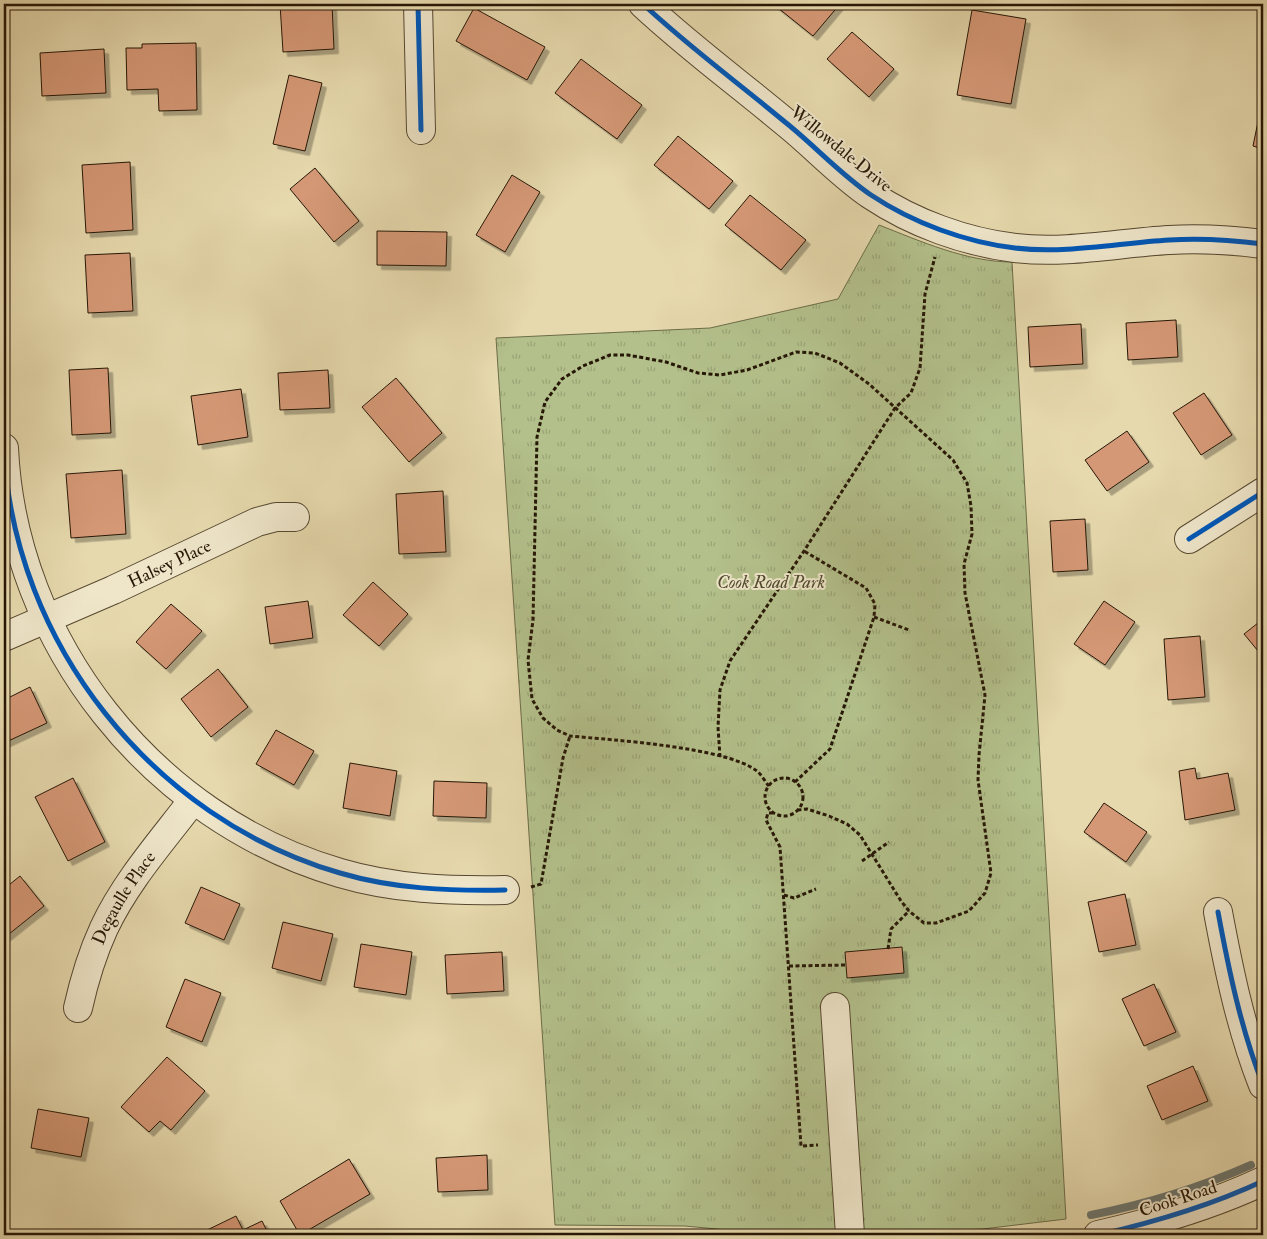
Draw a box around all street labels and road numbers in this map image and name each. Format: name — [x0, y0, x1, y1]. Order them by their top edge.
street label: Willowdale Drive — [784, 100, 897, 198]
street label: Halsey Place — [124, 534, 215, 593]
street label: Degaulle Place — [87, 846, 161, 948]
street label: Cook Road — [1136, 1176, 1220, 1222]

